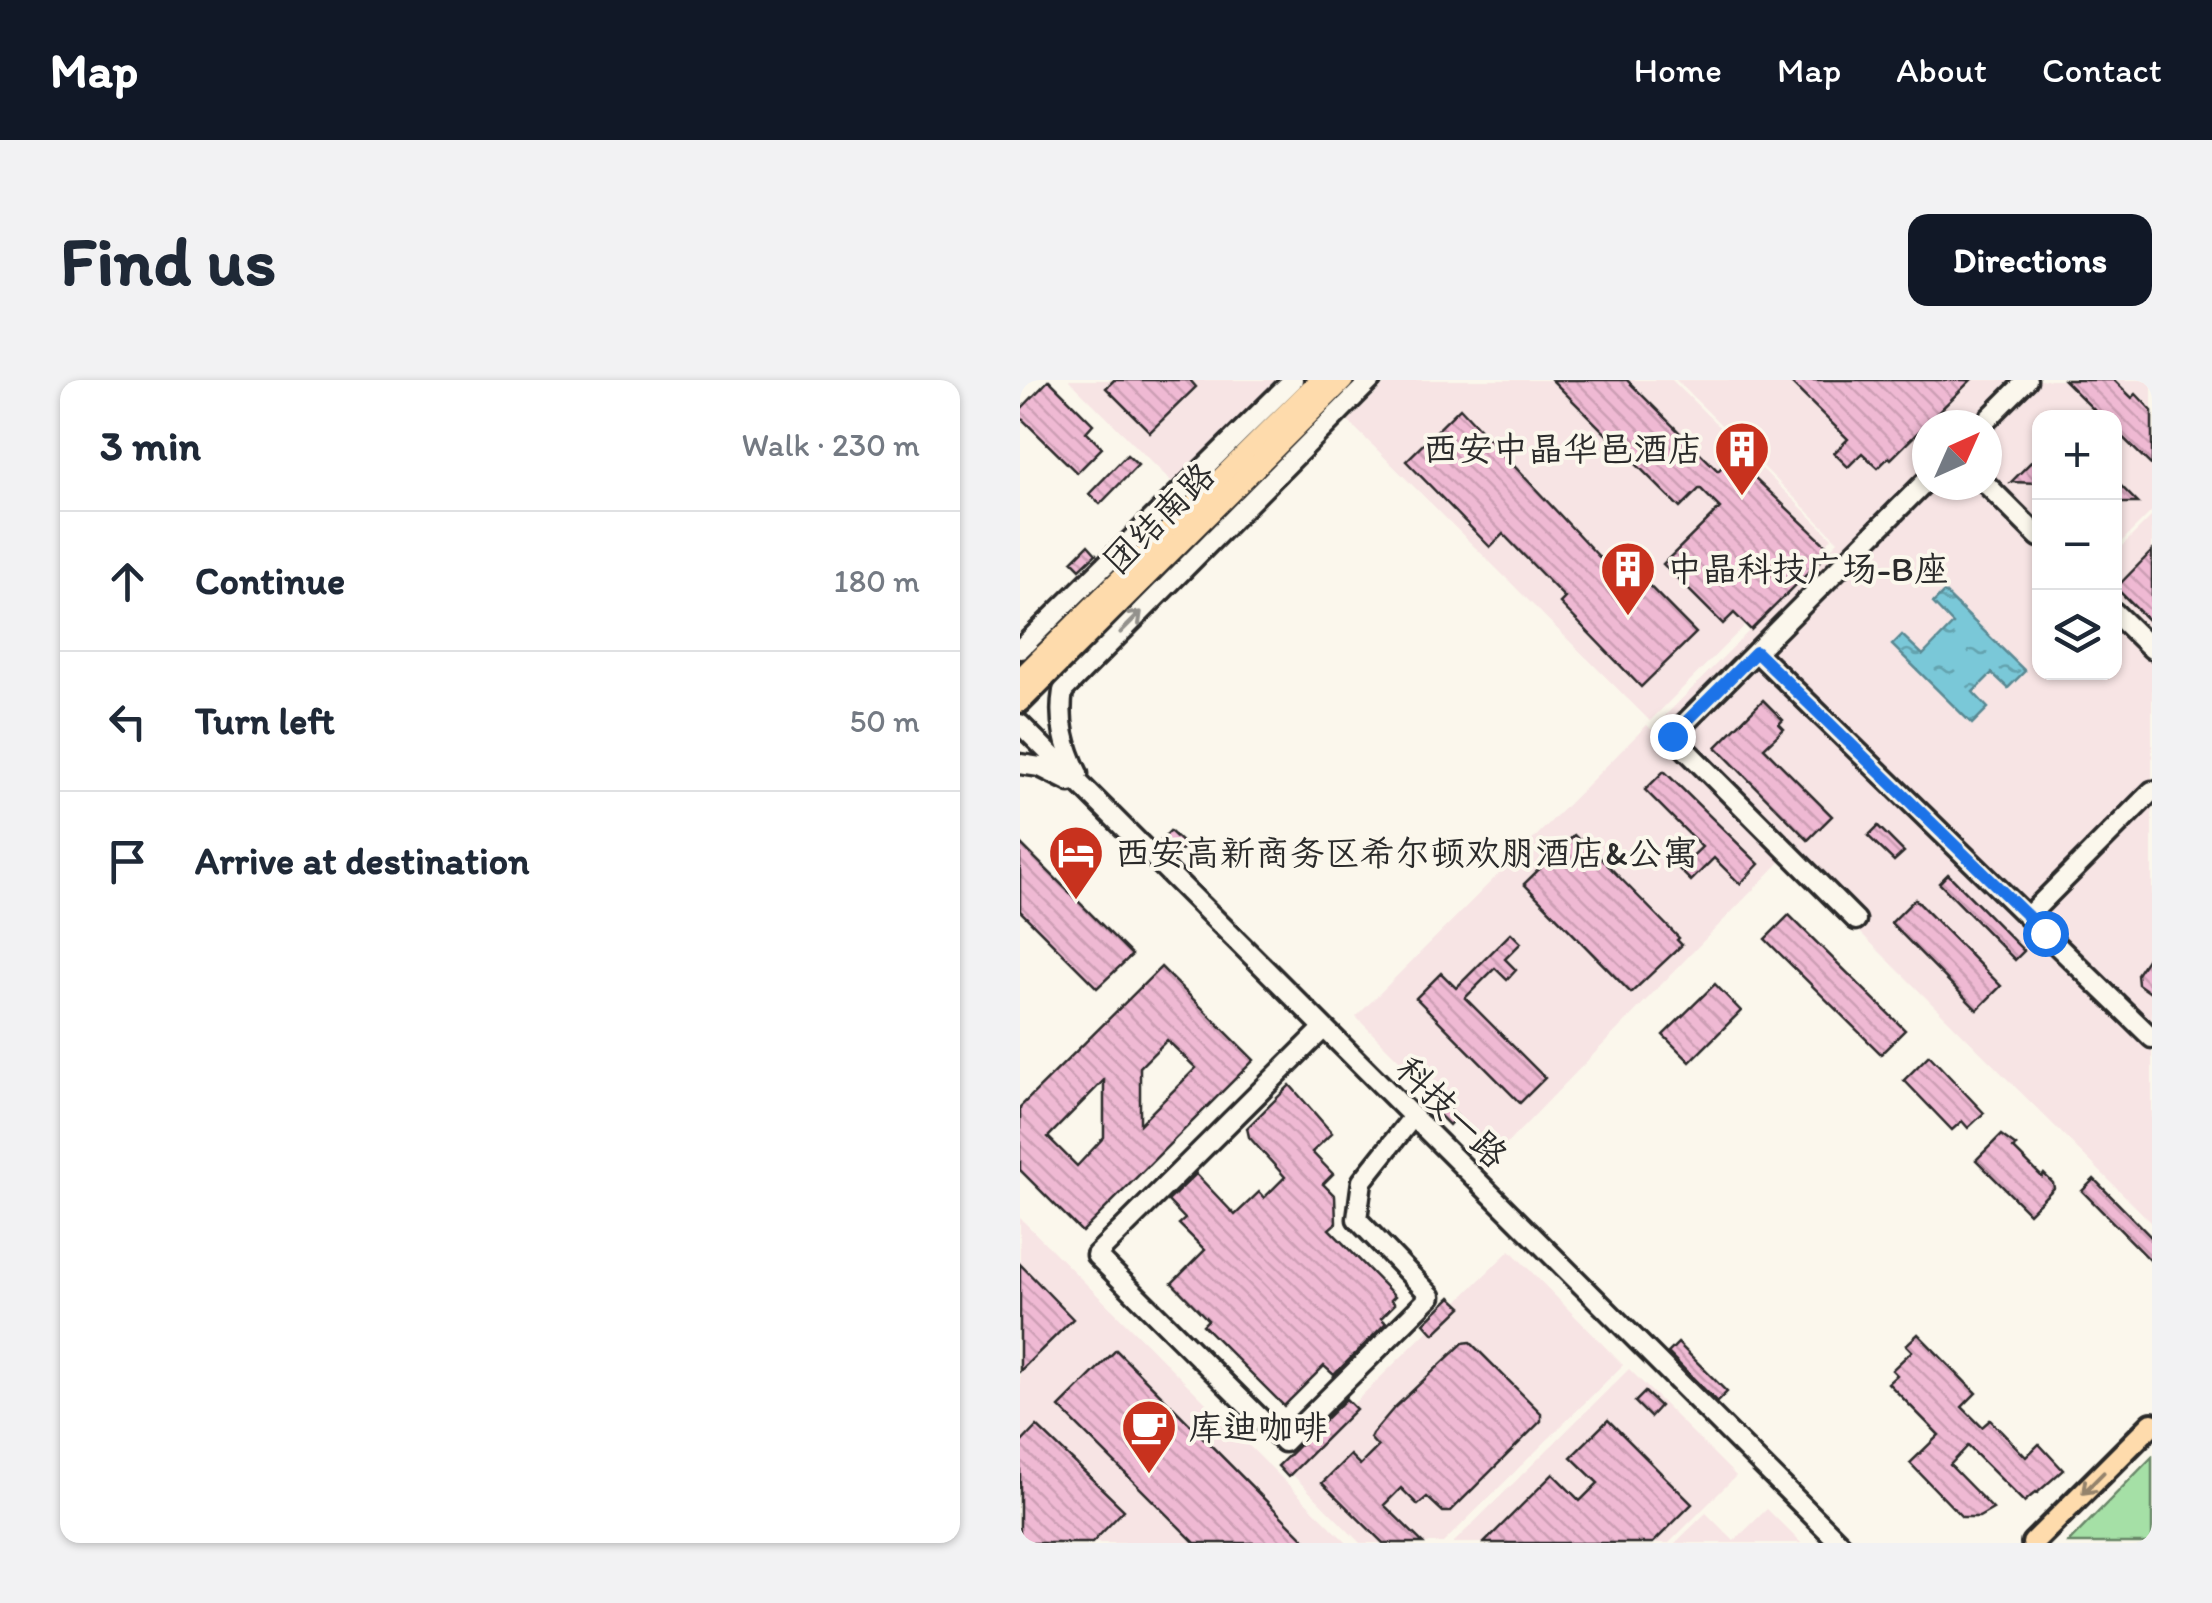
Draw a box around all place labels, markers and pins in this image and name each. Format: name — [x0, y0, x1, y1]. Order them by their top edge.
building icon: 西安中晶华邑酒店 — [1712, 419, 1772, 498]
place label: 西安中晶华邑酒店 — [1423, 428, 1703, 470]
building icon: 中晶科技广场-B座 — [1598, 539, 1658, 618]
place label: 中晶科技广场-B座 — [1667, 548, 1949, 590]
hotel icon: 西安高新商务区希尔顿欢朋酒店&公寓 — [1046, 823, 1106, 902]
place label: 西安高新商务区希尔顿欢朋酒店&公寓 — [1115, 832, 1698, 874]
cafe icon: 库迪咖啡 — [1119, 1397, 1179, 1476]
place label: 库迪咖啡 — [1188, 1406, 1328, 1448]

